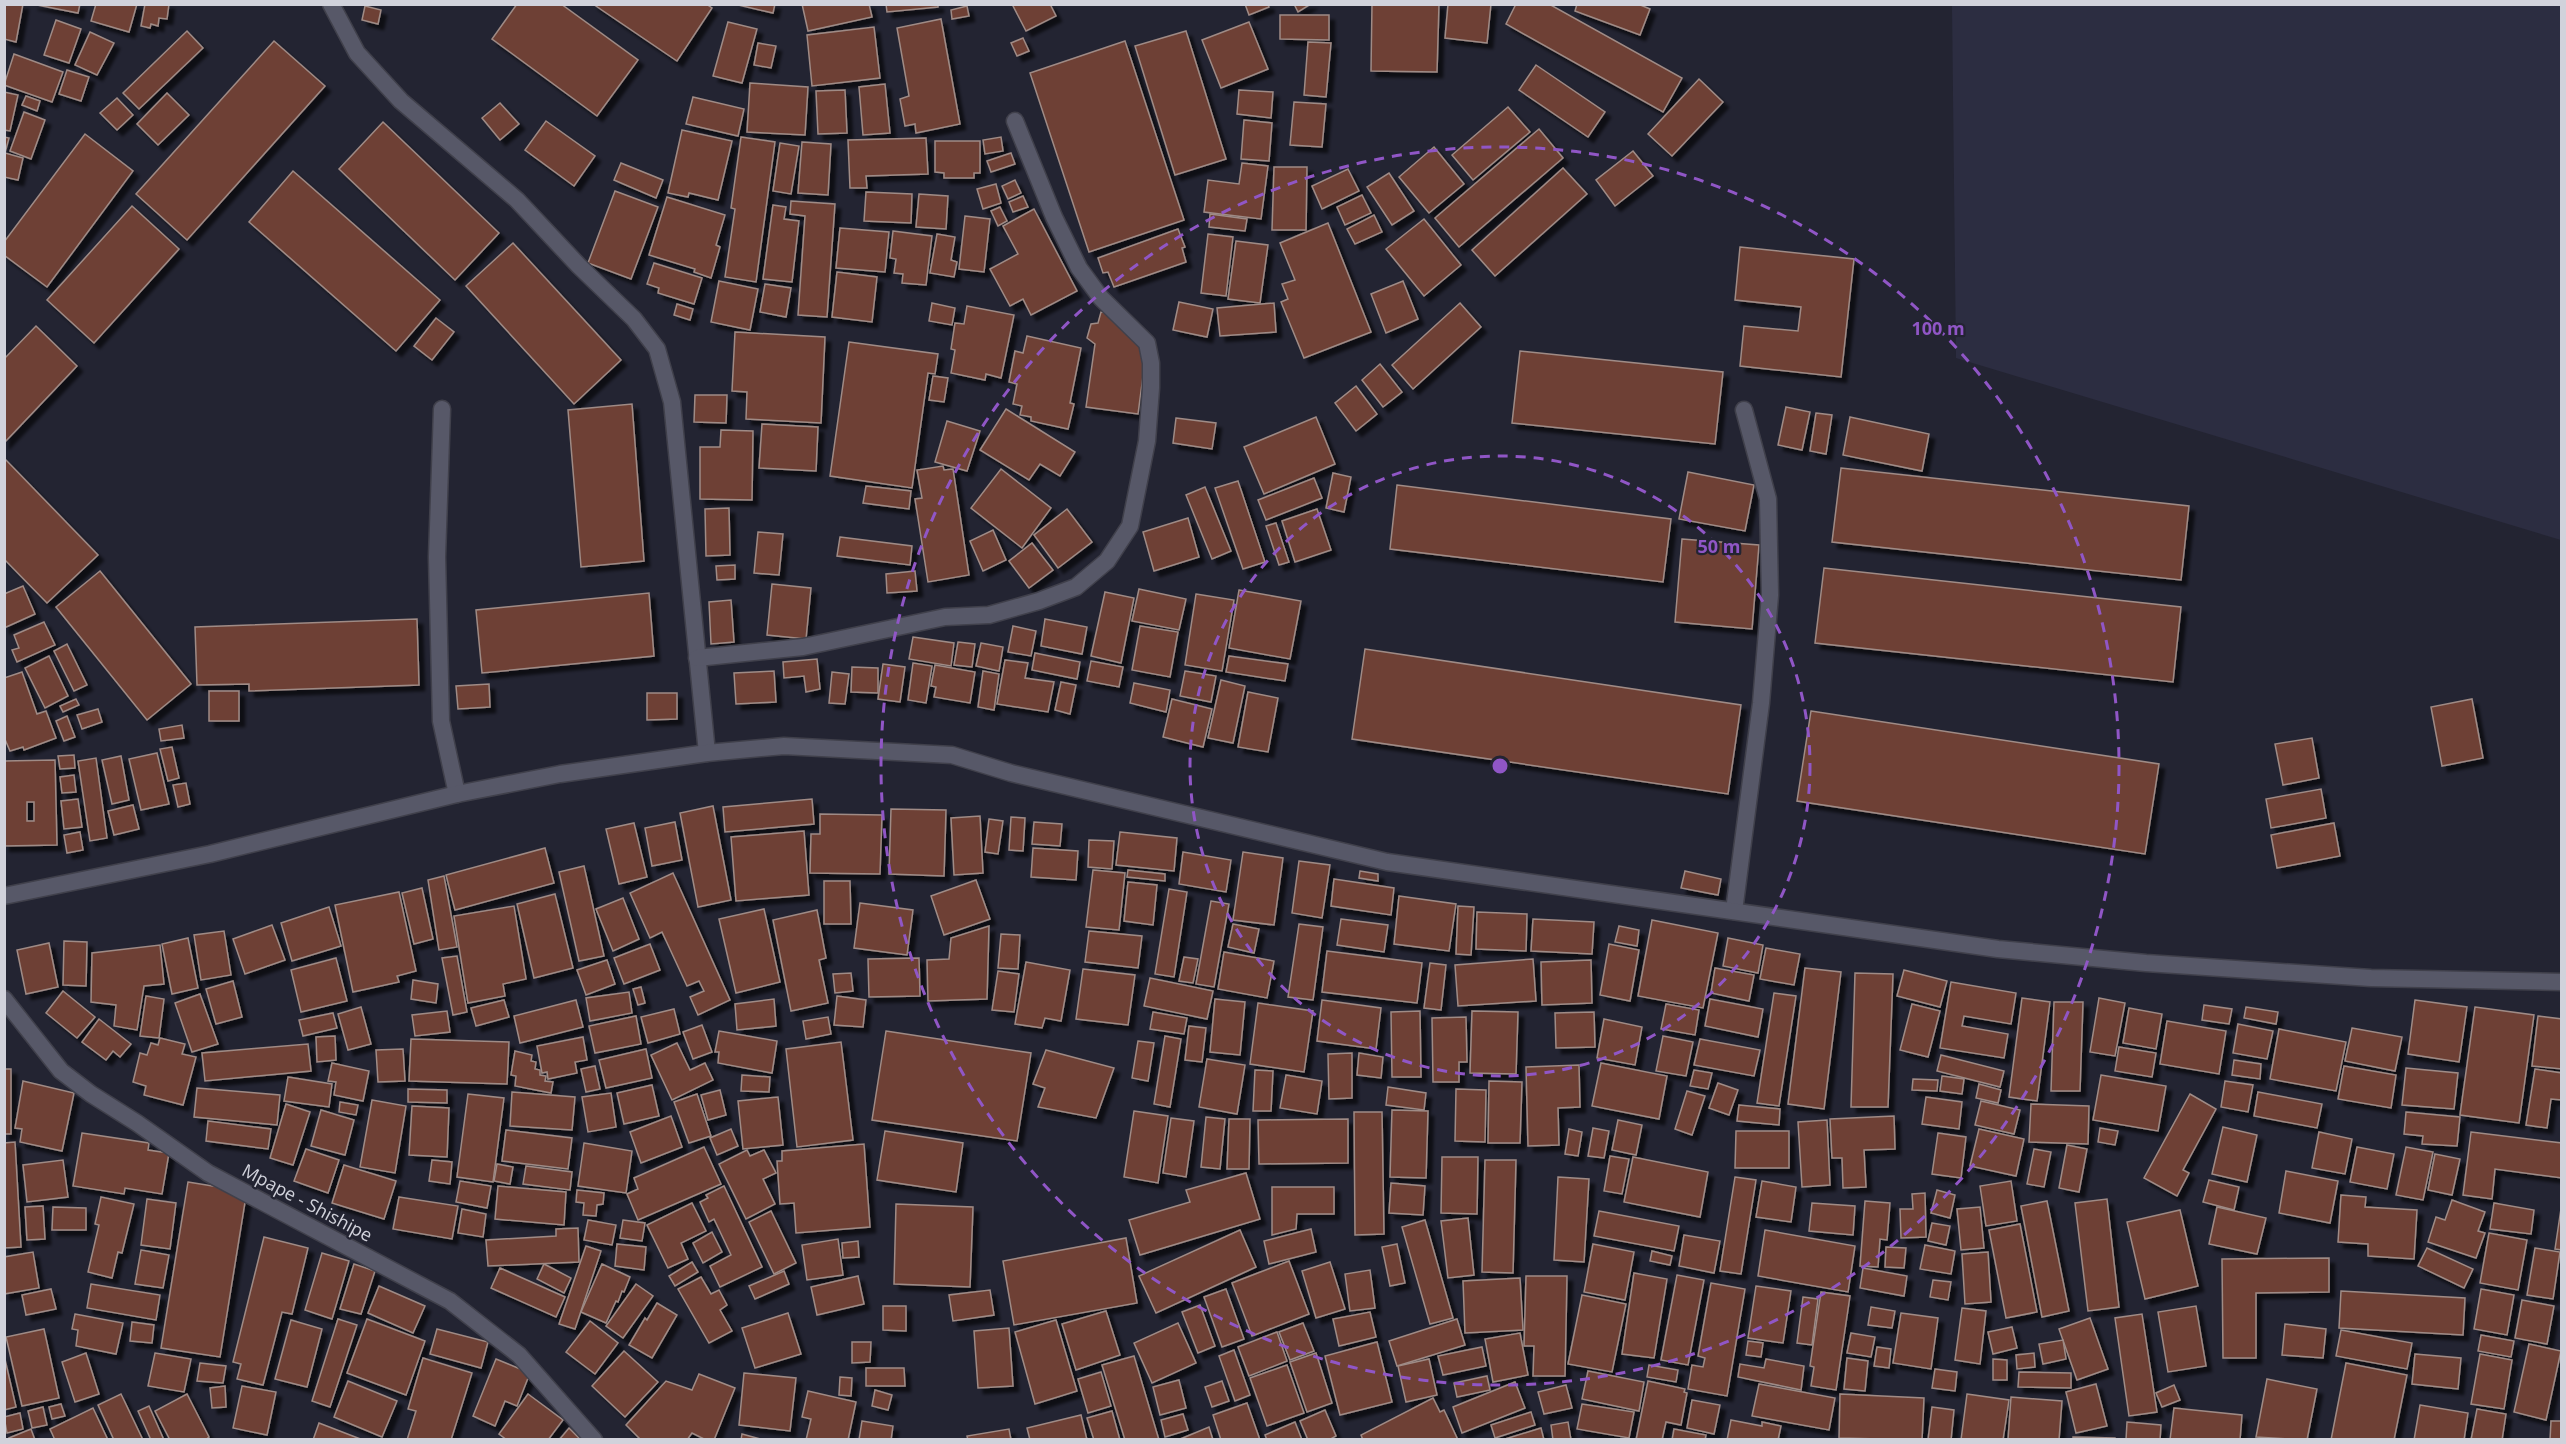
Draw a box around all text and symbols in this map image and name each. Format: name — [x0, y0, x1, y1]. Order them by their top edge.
text: 100 m — [1911, 316, 1965, 340]
text: 50 m — [1698, 534, 1740, 558]
centre of rings — [1490, 756, 1510, 776]
street label: Mpape - Shishipe — [238, 1158, 377, 1247]

